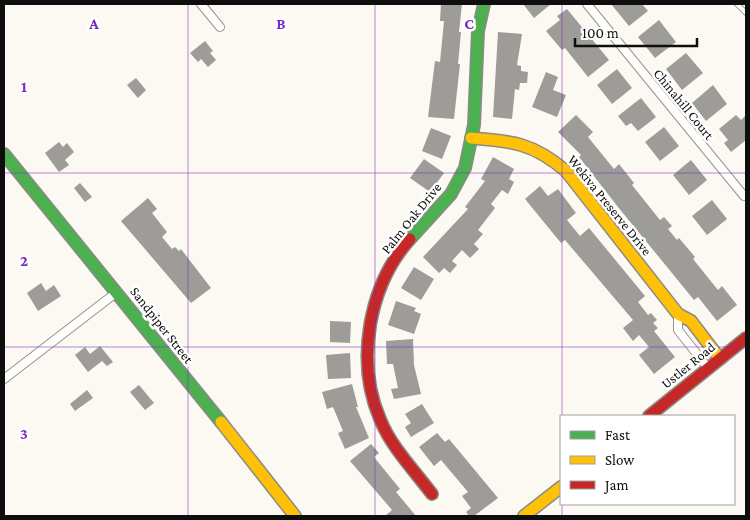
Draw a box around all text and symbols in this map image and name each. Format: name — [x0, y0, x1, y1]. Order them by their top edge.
text: A — [88, 15, 99, 32]
text: B — [276, 15, 286, 32]
text: C — [464, 15, 474, 32]
scale bar — [575, 15, 698, 47]
text: 100 m — [582, 25, 619, 41]
street label: Chinahill Court — [650, 65, 718, 143]
text: 1 — [21, 78, 27, 95]
street label: Wekiva Preserve Drive — [565, 152, 655, 258]
street label: Palm Oak Drive — [378, 179, 444, 257]
text: 2 — [20, 252, 28, 269]
street label: Sandpiper Street — [127, 283, 197, 367]
street label: Ustler Road — [658, 338, 719, 392]
legend — [560, 415, 735, 505]
text: 3 — [20, 425, 28, 442]
text: Fast — [605, 427, 631, 443]
text: Slow — [605, 452, 635, 468]
text: Jam — [603, 477, 628, 494]

